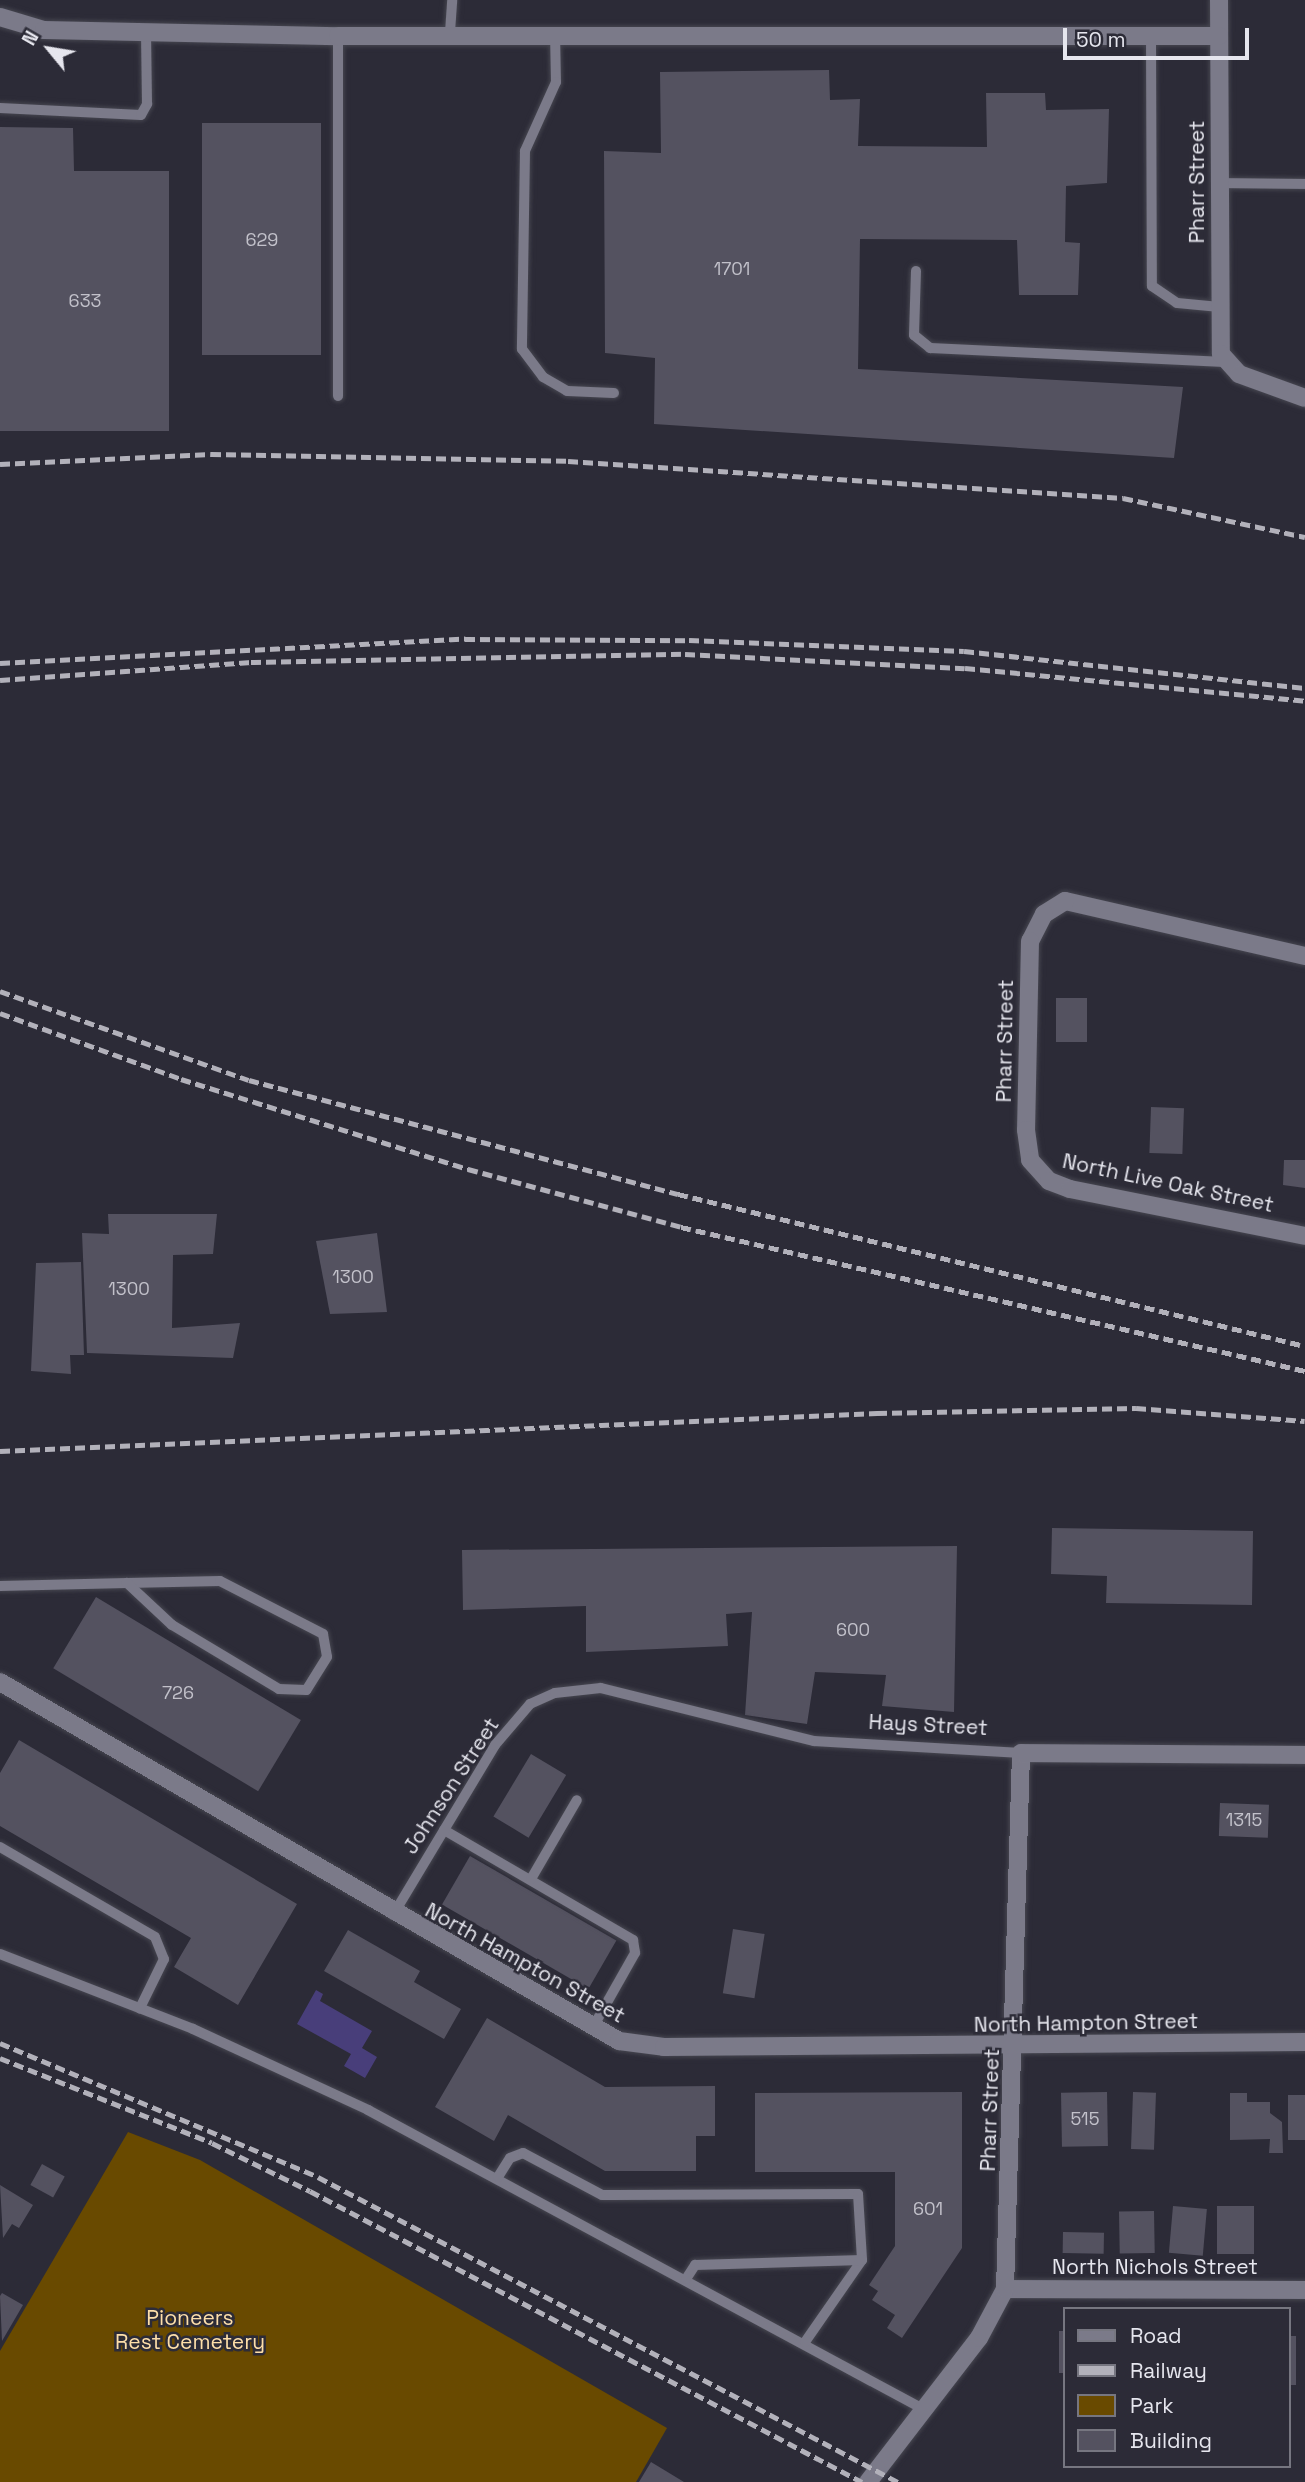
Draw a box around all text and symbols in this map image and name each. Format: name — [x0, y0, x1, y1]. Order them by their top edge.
north arrow — [14, 14, 84, 84]
scale bar — [1067, 14, 1252, 58]
text: N — [16, 26, 44, 50]
text: 50 m — [1076, 26, 1126, 53]
street label: Pharr Street — [1184, 121, 1210, 243]
house number: 629 — [246, 229, 278, 251]
house number: 1701 — [714, 258, 750, 280]
house number: 633 — [69, 290, 101, 312]
street label: Pharr Street — [991, 979, 1019, 1103]
street label: North Live Oak Street — [1060, 1148, 1276, 1218]
house number: 1300 — [332, 1266, 374, 1288]
house number: 1300 — [108, 1278, 150, 1300]
house number: 600 — [836, 1619, 870, 1641]
house number: 726 — [162, 1682, 194, 1704]
street label: Hays Street — [868, 1709, 988, 1741]
street label: Johnson Street — [398, 1713, 504, 1859]
house number: 1315 — [1226, 1809, 1262, 1831]
street label: North Hampton Street — [421, 1898, 629, 2028]
street label: North Hampton Street — [974, 2008, 1198, 2038]
street label: Pharr Street — [975, 2048, 1005, 2172]
house number: 515 — [1071, 2108, 1099, 2130]
house number: 601 — [913, 2198, 943, 2220]
street label: North Nichols Street — [1052, 2254, 1258, 2280]
park label: Pioneers Rest Cemetery — [115, 2305, 265, 2355]
legend — [1064, 2307, 1291, 2468]
text: Road — [1130, 2322, 1182, 2349]
text: Railway — [1130, 2357, 1207, 2384]
text: Park — [1130, 2392, 1174, 2419]
text: Building — [1130, 2427, 1212, 2454]

